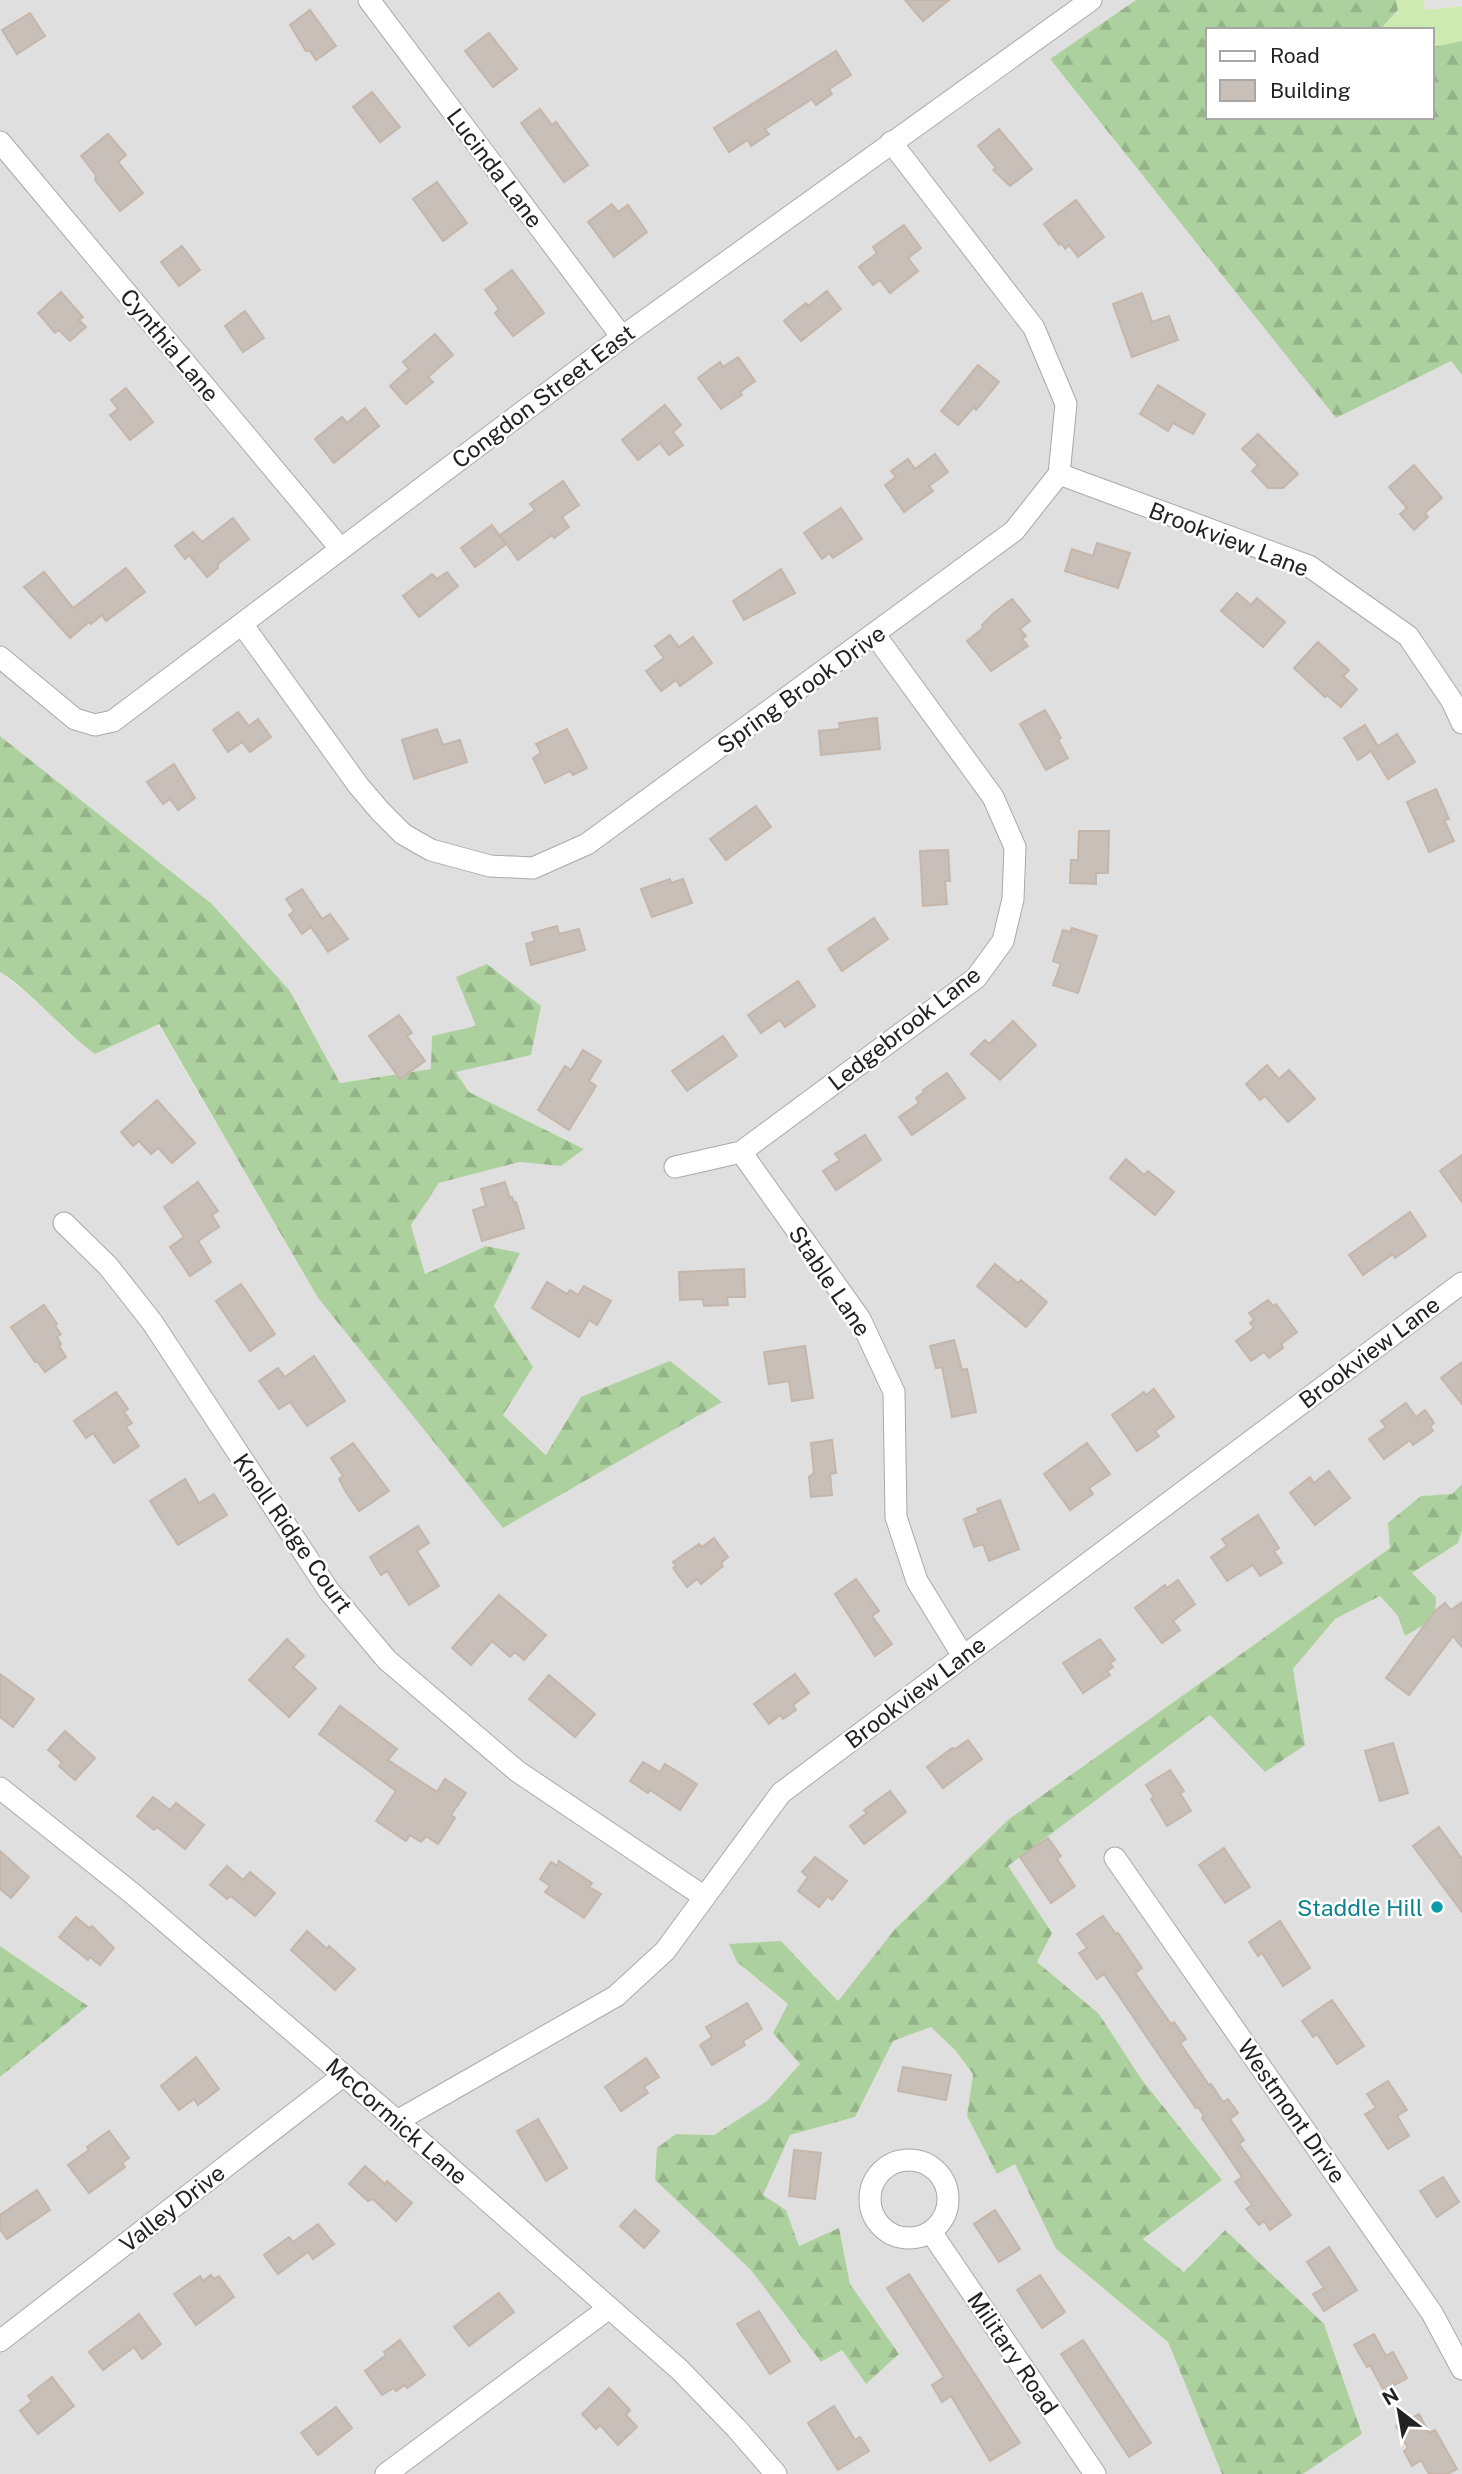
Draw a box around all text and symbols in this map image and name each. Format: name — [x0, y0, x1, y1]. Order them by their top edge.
legend — [1206, 28, 1434, 119]
text: Road — [1270, 43, 1320, 68]
text: Building — [1270, 78, 1351, 103]
street label: Lucinda Lane — [441, 103, 549, 233]
street label: Cynthia Lane — [115, 283, 225, 407]
street label: Congdon Street East — [446, 319, 640, 473]
street label: Brookview Lane — [1145, 496, 1313, 582]
street label: Spring Brook Drive — [712, 619, 890, 759]
street label: Ledgebrook Lane — [823, 960, 985, 1096]
street label: Stable Lane — [783, 1221, 877, 1341]
street label: Brookview Lane — [1293, 1290, 1445, 1414]
street label: Knoll Ridge Court — [228, 1448, 358, 1618]
street label: Brookview Lane — [839, 1630, 991, 1754]
place label: Staddle Hill — [1297, 1894, 1423, 1921]
marker: Staddle Hill — [1429, 1899, 1445, 1915]
street label: Westmont Drive — [1232, 2034, 1352, 2188]
street label: McCormick Lane — [321, 2052, 473, 2190]
street label: Valley Drive — [114, 2159, 230, 2257]
street label: Military Road — [962, 2287, 1064, 2419]
north arrow — [1364, 2376, 1434, 2446]
text: N — [1378, 2383, 1402, 2410]

